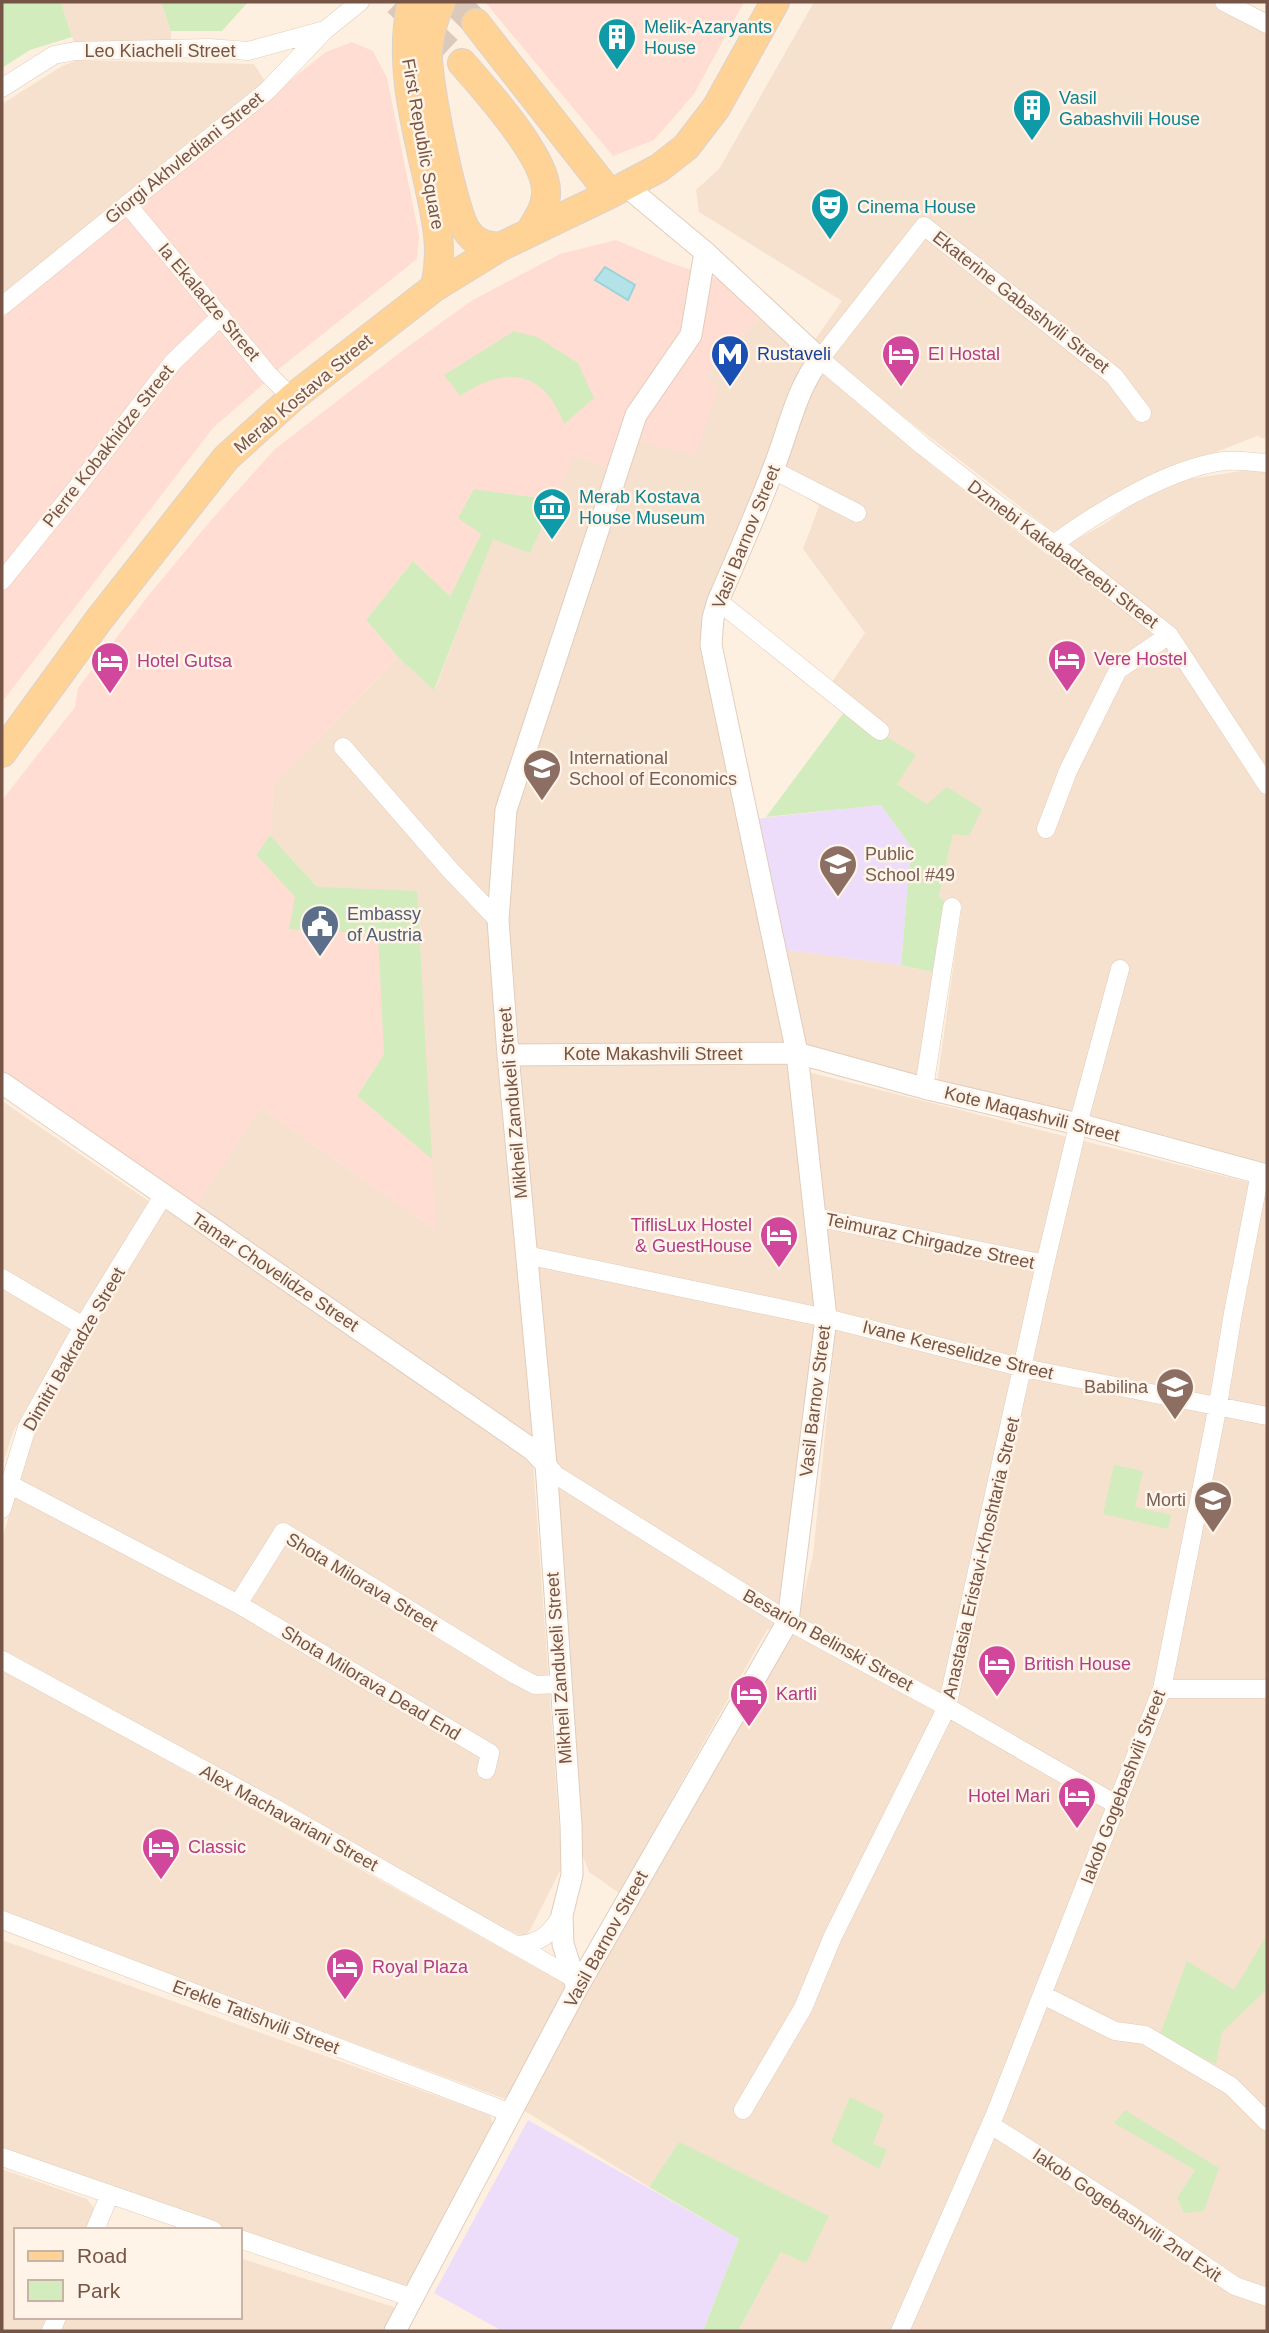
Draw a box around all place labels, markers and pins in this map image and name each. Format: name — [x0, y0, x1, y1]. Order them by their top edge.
building icon: Melik-Azaryants House — [596, 16, 638, 71]
place label: Melik-Azaryants House — [644, 17, 772, 58]
building icon: Vasil Gabashvili House — [1011, 87, 1053, 142]
place label: Vasil Gabashvili House — [1059, 88, 1200, 129]
theatre icon: Cinema House — [809, 186, 851, 241]
place label: Cinema House — [857, 197, 976, 217]
metro station icon: Rustaveli — [709, 333, 751, 388]
hotel icon: El Hostal — [880, 333, 922, 388]
place label: Rustaveli — [757, 344, 831, 364]
place label: El Hostal — [928, 344, 1000, 364]
museum icon: Merab Kostava House Museum — [531, 486, 573, 541]
place label: Merab Kostava House Museum — [579, 487, 705, 528]
hotel icon: Vere Hostel — [1046, 638, 1088, 693]
hotel icon: Hotel Gutsa — [89, 640, 131, 695]
place label: Vere Hostel — [1094, 649, 1187, 669]
place label: Hotel Gutsa — [137, 651, 233, 671]
school or university icon: International School of Economics — [521, 747, 563, 802]
place label: International School of Economics — [569, 748, 737, 789]
school or university icon: Public School #49 — [817, 843, 859, 898]
place label: Public School #49 — [865, 844, 955, 885]
public building icon: Embassy of Austria — [299, 903, 341, 958]
place label: Embassy of Austria — [347, 904, 423, 945]
hotel icon: TiflisLux Hostel & GuestHouse — [758, 1214, 800, 1269]
place label: TiflisLux Hostel & GuestHouse — [631, 1215, 752, 1256]
school or university icon: Babilina — [1154, 1366, 1196, 1421]
place label: Babilina — [1084, 1377, 1149, 1397]
school or university icon: Morti — [1192, 1479, 1234, 1534]
place label: Morti — [1146, 1490, 1186, 1510]
hotel icon: British House — [976, 1643, 1018, 1698]
place label: British House — [1024, 1654, 1131, 1674]
hotel icon: Kartli — [728, 1673, 770, 1728]
place label: Kartli — [776, 1684, 817, 1704]
hotel icon: Hotel Mari — [1056, 1775, 1098, 1830]
place label: Hotel Mari — [968, 1786, 1050, 1806]
hotel icon: Classic — [140, 1826, 182, 1881]
place label: Classic — [188, 1837, 246, 1857]
hotel icon: Royal Plaza — [324, 1946, 366, 2001]
place label: Royal Plaza — [372, 1957, 469, 1977]

